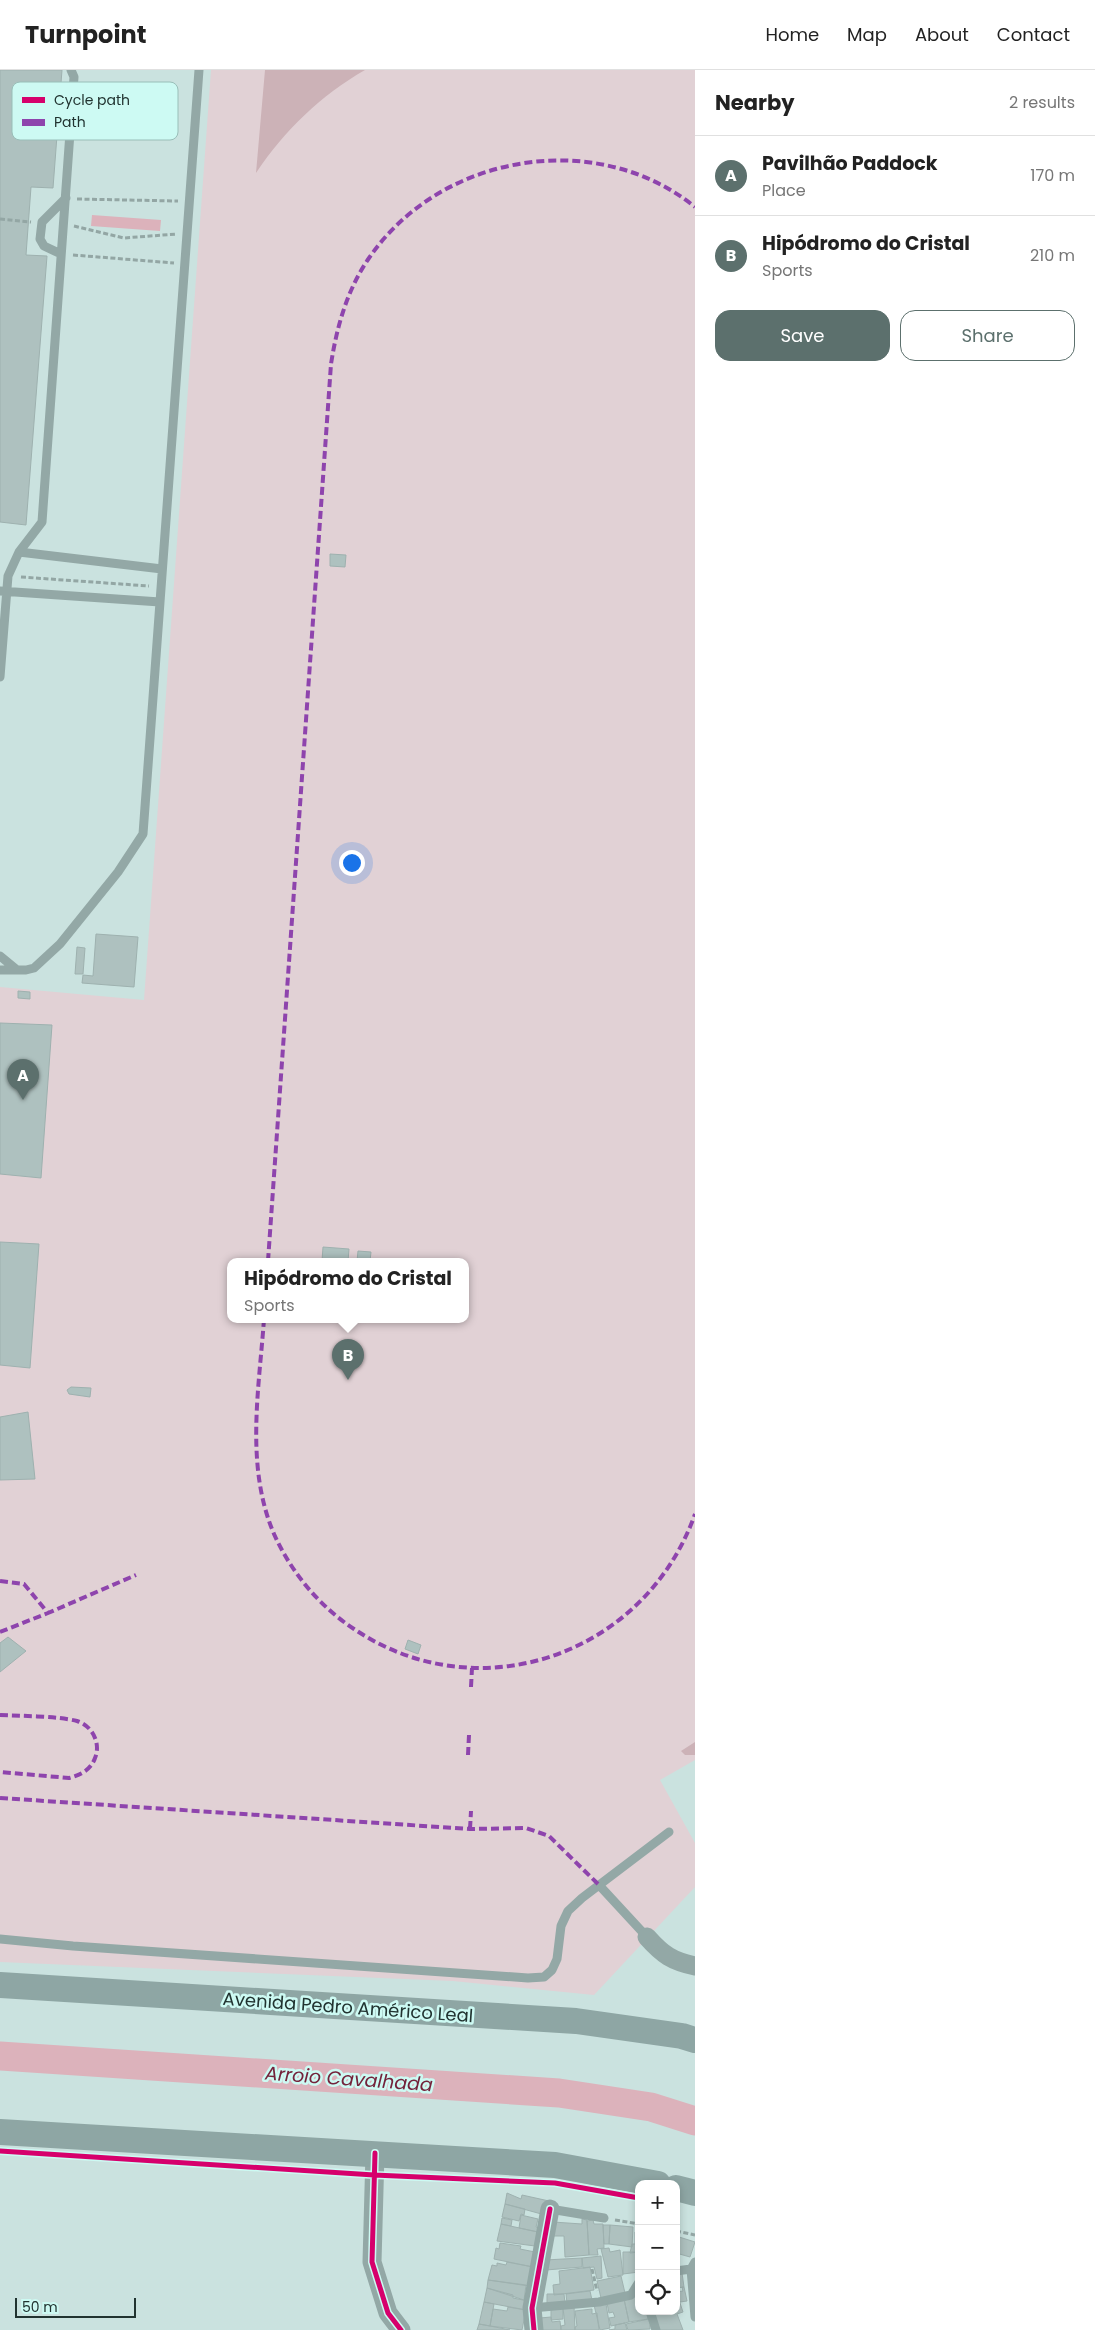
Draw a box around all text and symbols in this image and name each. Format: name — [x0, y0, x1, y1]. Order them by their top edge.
text: Turnpoint — [25, 18, 146, 51]
text: Home — [765, 22, 819, 47]
text: Map — [847, 22, 887, 47]
text: About — [915, 22, 969, 47]
text: Contact — [997, 22, 1070, 47]
legend — [12, 82, 178, 140]
text: Nearby — [715, 88, 795, 117]
text: Cycle path — [54, 90, 130, 110]
text: 2 results — [1009, 91, 1075, 114]
text: Path — [54, 112, 86, 132]
text: Pavilhão Paddock — [762, 150, 938, 177]
text: A — [725, 164, 737, 187]
text: 170 m — [1030, 164, 1075, 187]
text: Place — [762, 179, 806, 202]
text: Hipódromo do Cristal — [762, 230, 970, 257]
text: B — [726, 244, 736, 267]
text: 210 m — [1030, 244, 1075, 267]
text: Sports — [762, 259, 813, 282]
button: Save — [715, 310, 890, 361]
button: Share — [900, 310, 1075, 361]
your location — [339, 850, 365, 876]
pin: A — [7, 1059, 39, 1100]
popup — [227, 1258, 469, 1323]
text: Hipódromo do Cristal — [244, 1265, 452, 1292]
text: Sports — [244, 1294, 295, 1317]
pin: B — [332, 1339, 364, 1380]
street label: Avenida Pedro Américo Leal — [222, 1986, 474, 2028]
water label: Arroio Cavalhada — [263, 2060, 434, 2098]
map controls — [635, 2180, 680, 2315]
button: + — [635, 2180, 680, 2225]
button: − — [635, 2225, 680, 2270]
button: locate — [635, 2270, 680, 2315]
scale bar — [15, 2295, 136, 2318]
text: 50 m — [22, 2297, 58, 2317]

